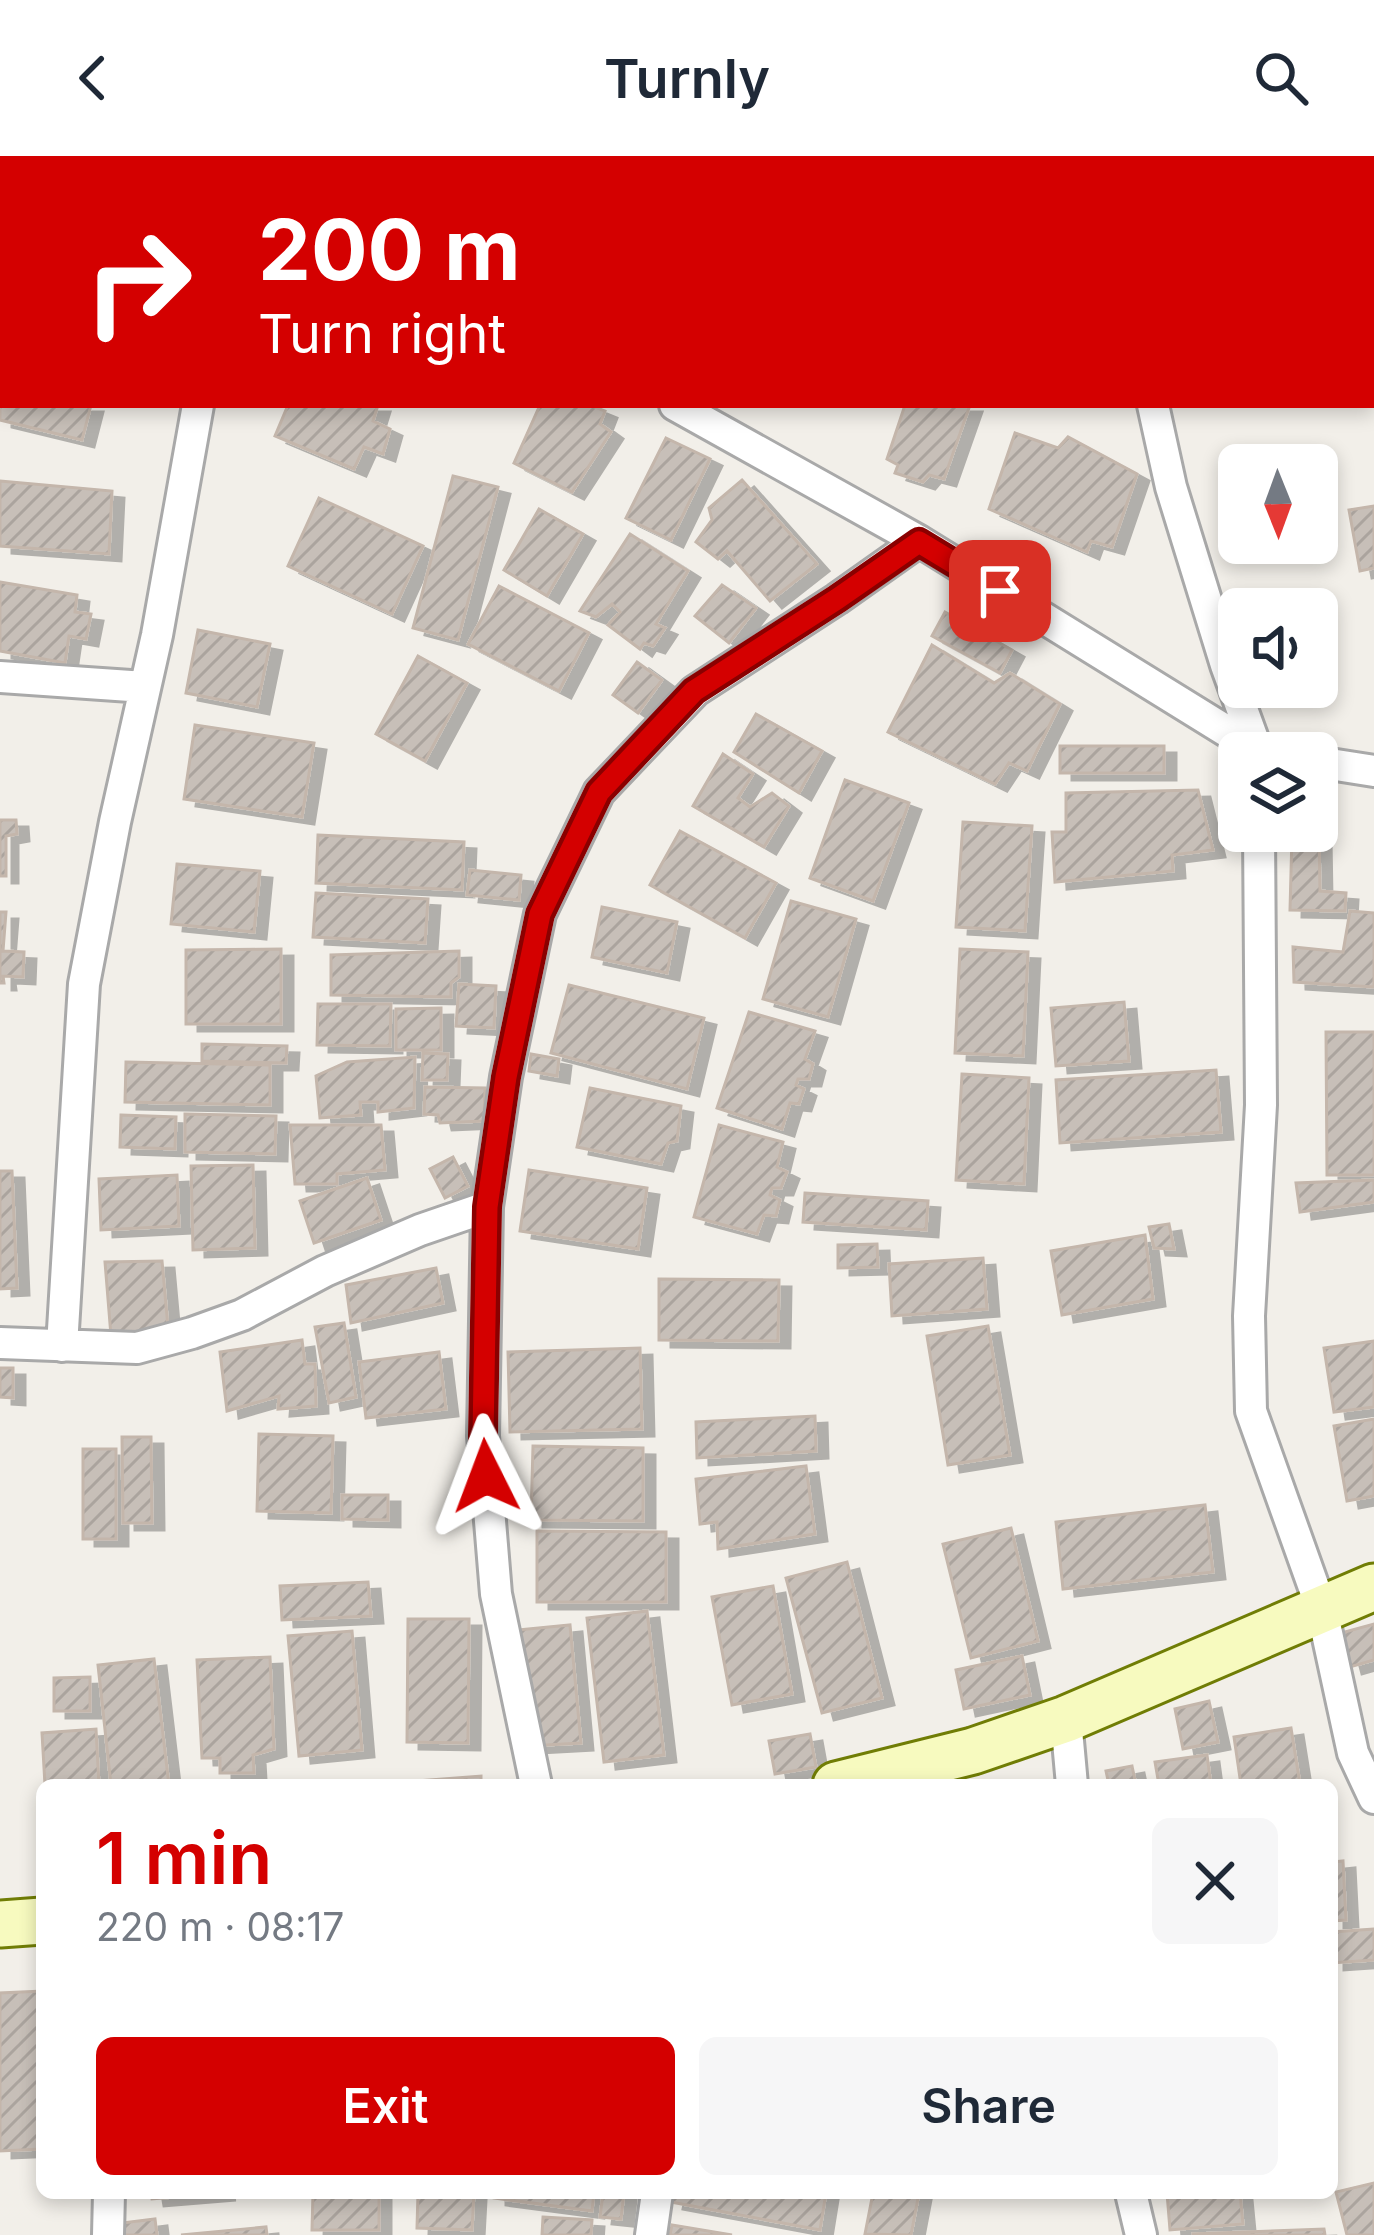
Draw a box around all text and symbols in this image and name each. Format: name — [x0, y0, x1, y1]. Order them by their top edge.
icon: back — [60, 45, 126, 111]
icon: search — [1248, 45, 1314, 111]
text: Turnly — [604, 46, 770, 111]
text: 200 m — [258, 199, 521, 300]
icon: right — [60, 204, 216, 360]
text: Turn right — [258, 301, 506, 366]
north arrow — [1218, 444, 1338, 564]
map controls — [1218, 444, 1338, 852]
pin — [949, 540, 1051, 642]
icon: arrive — [967, 558, 1033, 624]
button: sound — [1218, 588, 1338, 708]
button: layers — [1218, 732, 1338, 852]
position arrow — [423, 1413, 549, 1539]
text: 1 min — [96, 1814, 272, 1901]
button: close — [1152, 1818, 1278, 1944]
text: 220 m · 08:17 — [96, 1903, 344, 1950]
button: Exit — [96, 2037, 675, 2175]
button: Share — [699, 2037, 1278, 2175]

